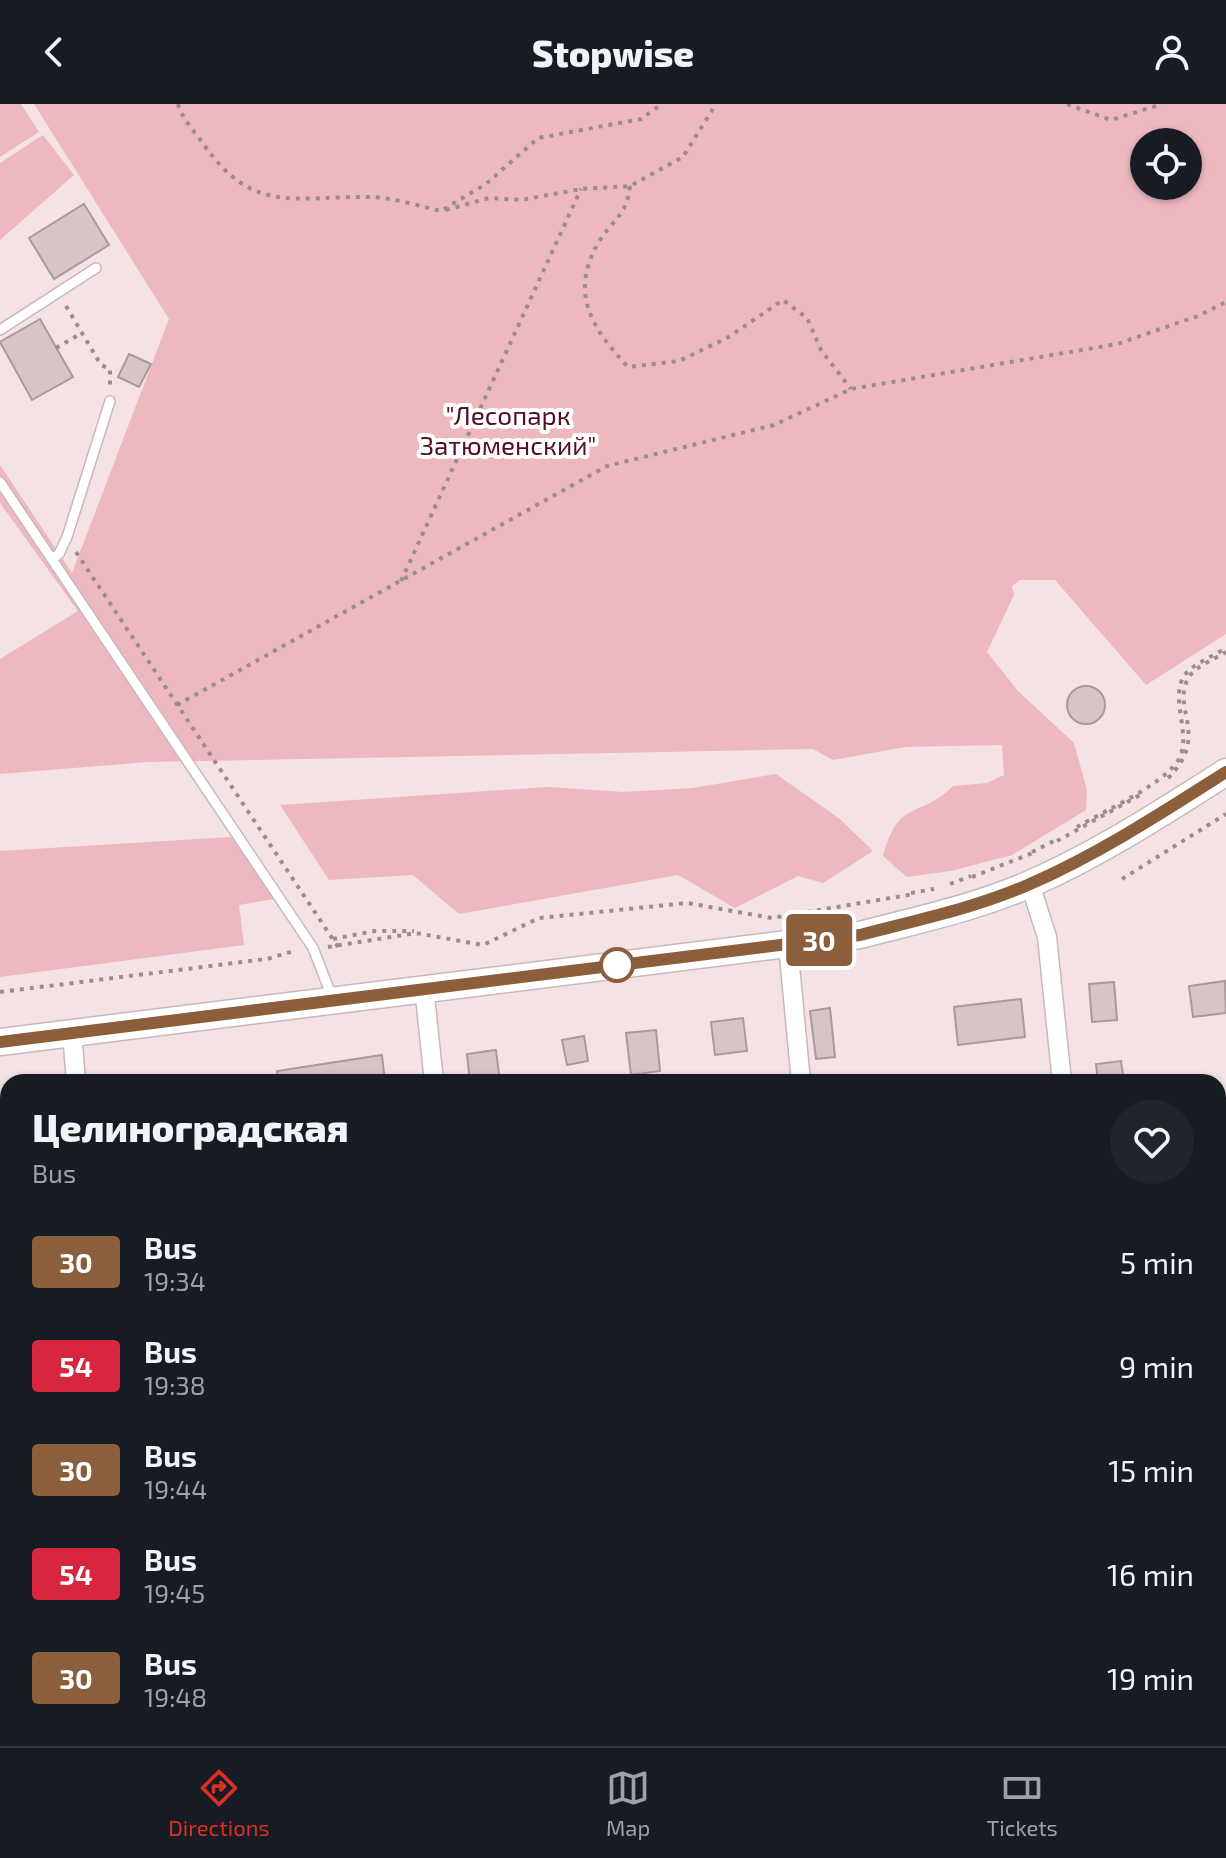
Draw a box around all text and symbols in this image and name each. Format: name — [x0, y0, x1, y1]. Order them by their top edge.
icon: back — [32, 30, 76, 74]
icon: person — [1150, 30, 1194, 74]
text: Stopwise — [532, 31, 694, 74]
map controls — [1130, 128, 1202, 200]
button: locate — [1130, 128, 1202, 200]
park label: "Лесопарк Затюменский" — [420, 399, 596, 460]
line badge: 30 — [783, 914, 855, 966]
text: 30 — [802, 923, 836, 957]
unlabelled marker — [600, 948, 634, 982]
button: heart — [1110, 1100, 1194, 1184]
text: Целиноградская — [32, 1104, 349, 1150]
text: Bus — [32, 1157, 76, 1188]
text: Bus — [144, 1229, 197, 1265]
text: 5 min — [1120, 1244, 1194, 1280]
text: 30 — [59, 1245, 93, 1279]
text: 19:34 — [144, 1265, 206, 1296]
text: Bus — [144, 1333, 197, 1369]
text: 9 min — [1119, 1348, 1194, 1384]
text: 54 — [59, 1349, 93, 1383]
text: 19:38 — [144, 1369, 206, 1400]
text: Bus — [144, 1437, 197, 1473]
text: 15 min — [1108, 1452, 1194, 1488]
text: 30 — [59, 1453, 93, 1487]
text: 19:44 — [144, 1473, 207, 1504]
text: Bus — [144, 1541, 197, 1577]
text: 16 min — [1107, 1556, 1194, 1592]
text: 54 — [59, 1557, 93, 1591]
text: 19:45 — [144, 1577, 205, 1608]
text: Bus — [144, 1645, 197, 1681]
text: 19 min — [1107, 1660, 1194, 1696]
text: 30 — [59, 1661, 93, 1695]
text: 19:48 — [144, 1681, 207, 1712]
tab: Directions — [168, 1766, 270, 1840]
tab: Map — [606, 1766, 650, 1840]
tab: Tickets — [987, 1766, 1058, 1840]

